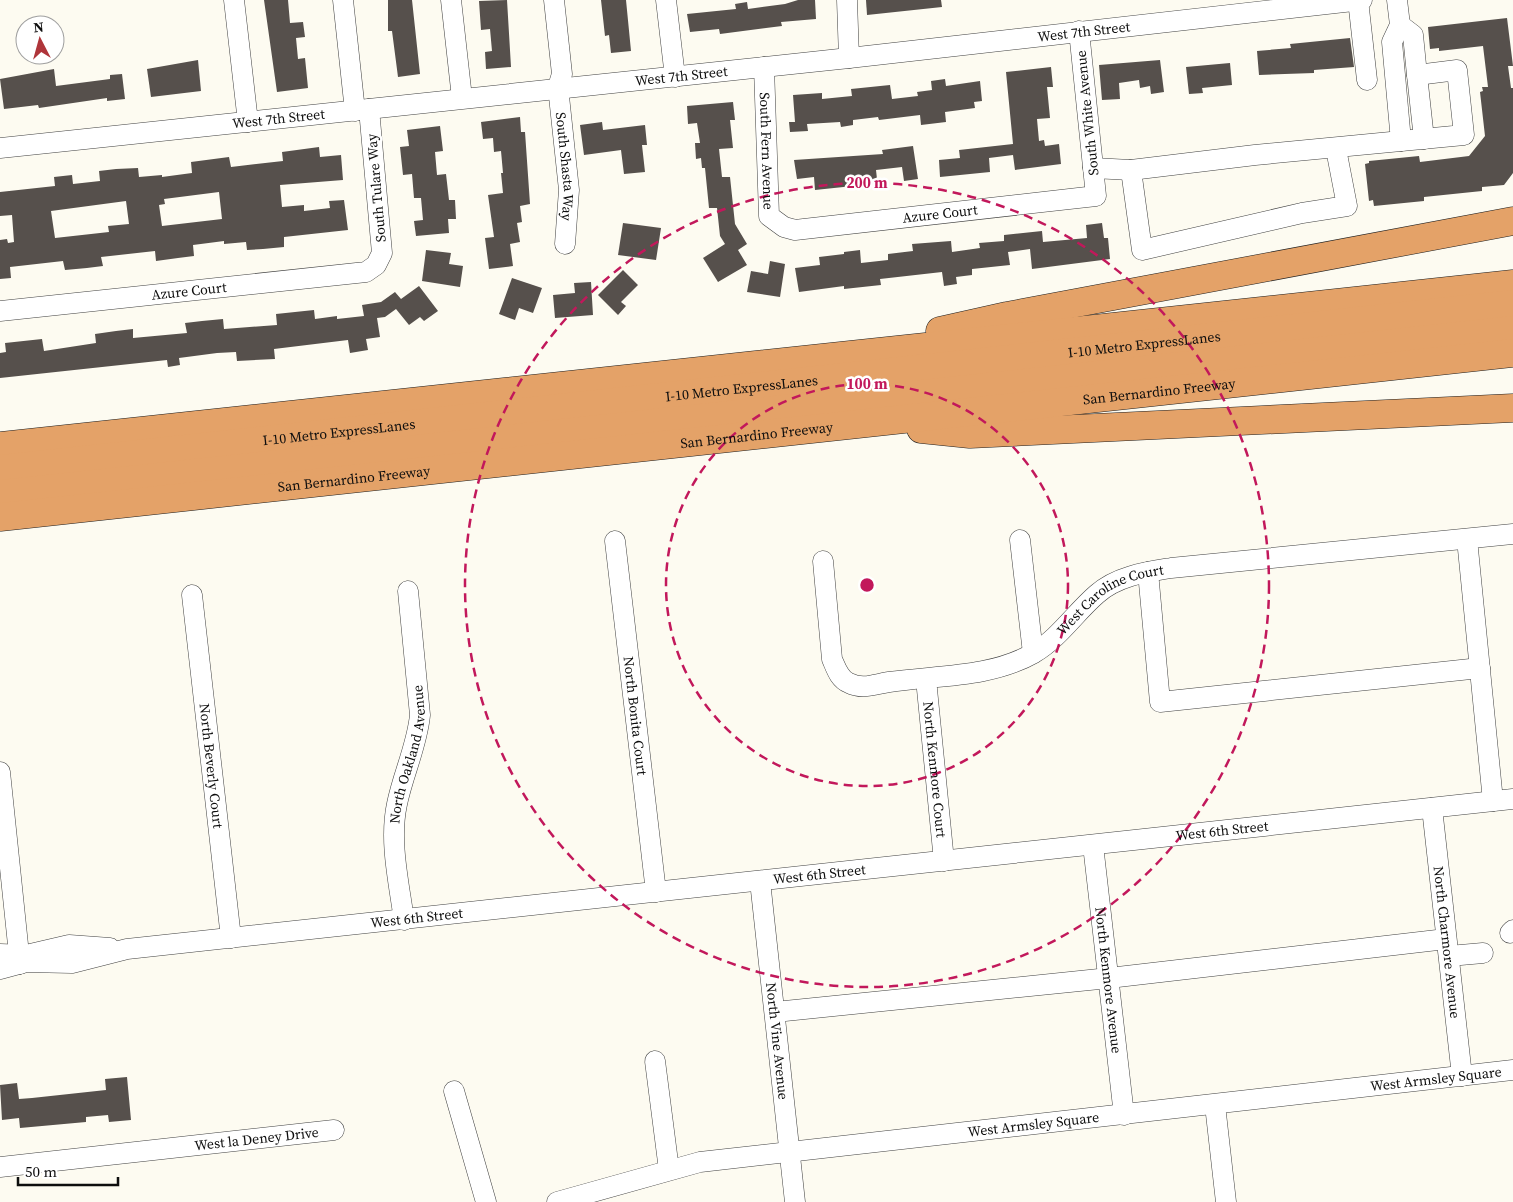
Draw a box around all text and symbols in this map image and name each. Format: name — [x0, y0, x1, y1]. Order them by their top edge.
north arrow — [15, 15, 65, 65]
street label: West 7th Street — [1036, 16, 1132, 47]
text: N — [33, 17, 45, 38]
street label: South White Avenue — [1070, 49, 1104, 177]
street label: West 7th Street — [634, 61, 729, 91]
street label: South Fern Avenue — [755, 92, 779, 210]
street label: West 7th Street — [231, 104, 326, 133]
street label: South Shasta Way — [551, 111, 579, 222]
street label: South Tulare Way — [361, 132, 391, 243]
text: 200 m — [846, 172, 888, 193]
street label: Azure Court — [901, 199, 979, 228]
street label: Azure Court — [150, 277, 228, 305]
street label: I-10 Metro ExpressLanes — [1067, 326, 1222, 362]
street label: I-10 Metro ExpressLanes — [664, 370, 819, 406]
text: 100 m — [846, 373, 888, 394]
street label: San Bernardino Freeway — [1082, 373, 1237, 410]
street label: I-10 Metro ExpressLanes — [262, 414, 416, 450]
street label: San Bernardino Freeway — [679, 417, 835, 453]
street label: San Bernardino Freeway — [277, 460, 432, 497]
street label: West Caroline Court — [1052, 559, 1165, 639]
centre of rings — [858, 576, 876, 594]
street label: North Bonita Court — [619, 655, 652, 777]
street label: North Oakland Avenue — [384, 684, 430, 825]
street label: North Kenmore Court — [918, 701, 952, 839]
street label: North Beverly Court — [194, 702, 229, 830]
street label: West 6th Street — [1175, 816, 1270, 845]
street label: West 6th Street — [772, 859, 867, 889]
street label: North Charmore Avenue — [1429, 865, 1465, 1019]
street label: West 6th Street — [369, 903, 464, 933]
street label: North Kenmore Avenue — [1090, 906, 1127, 1055]
street label: North Vine Avenue — [761, 981, 794, 1101]
street label: West Armsley Square — [1369, 1061, 1503, 1096]
street label: West Armsley Square — [967, 1107, 1100, 1142]
street label: West la Deney Drive — [193, 1122, 320, 1155]
scale bar — [18, 1154, 118, 1186]
text: 50 m — [25, 1161, 57, 1182]

